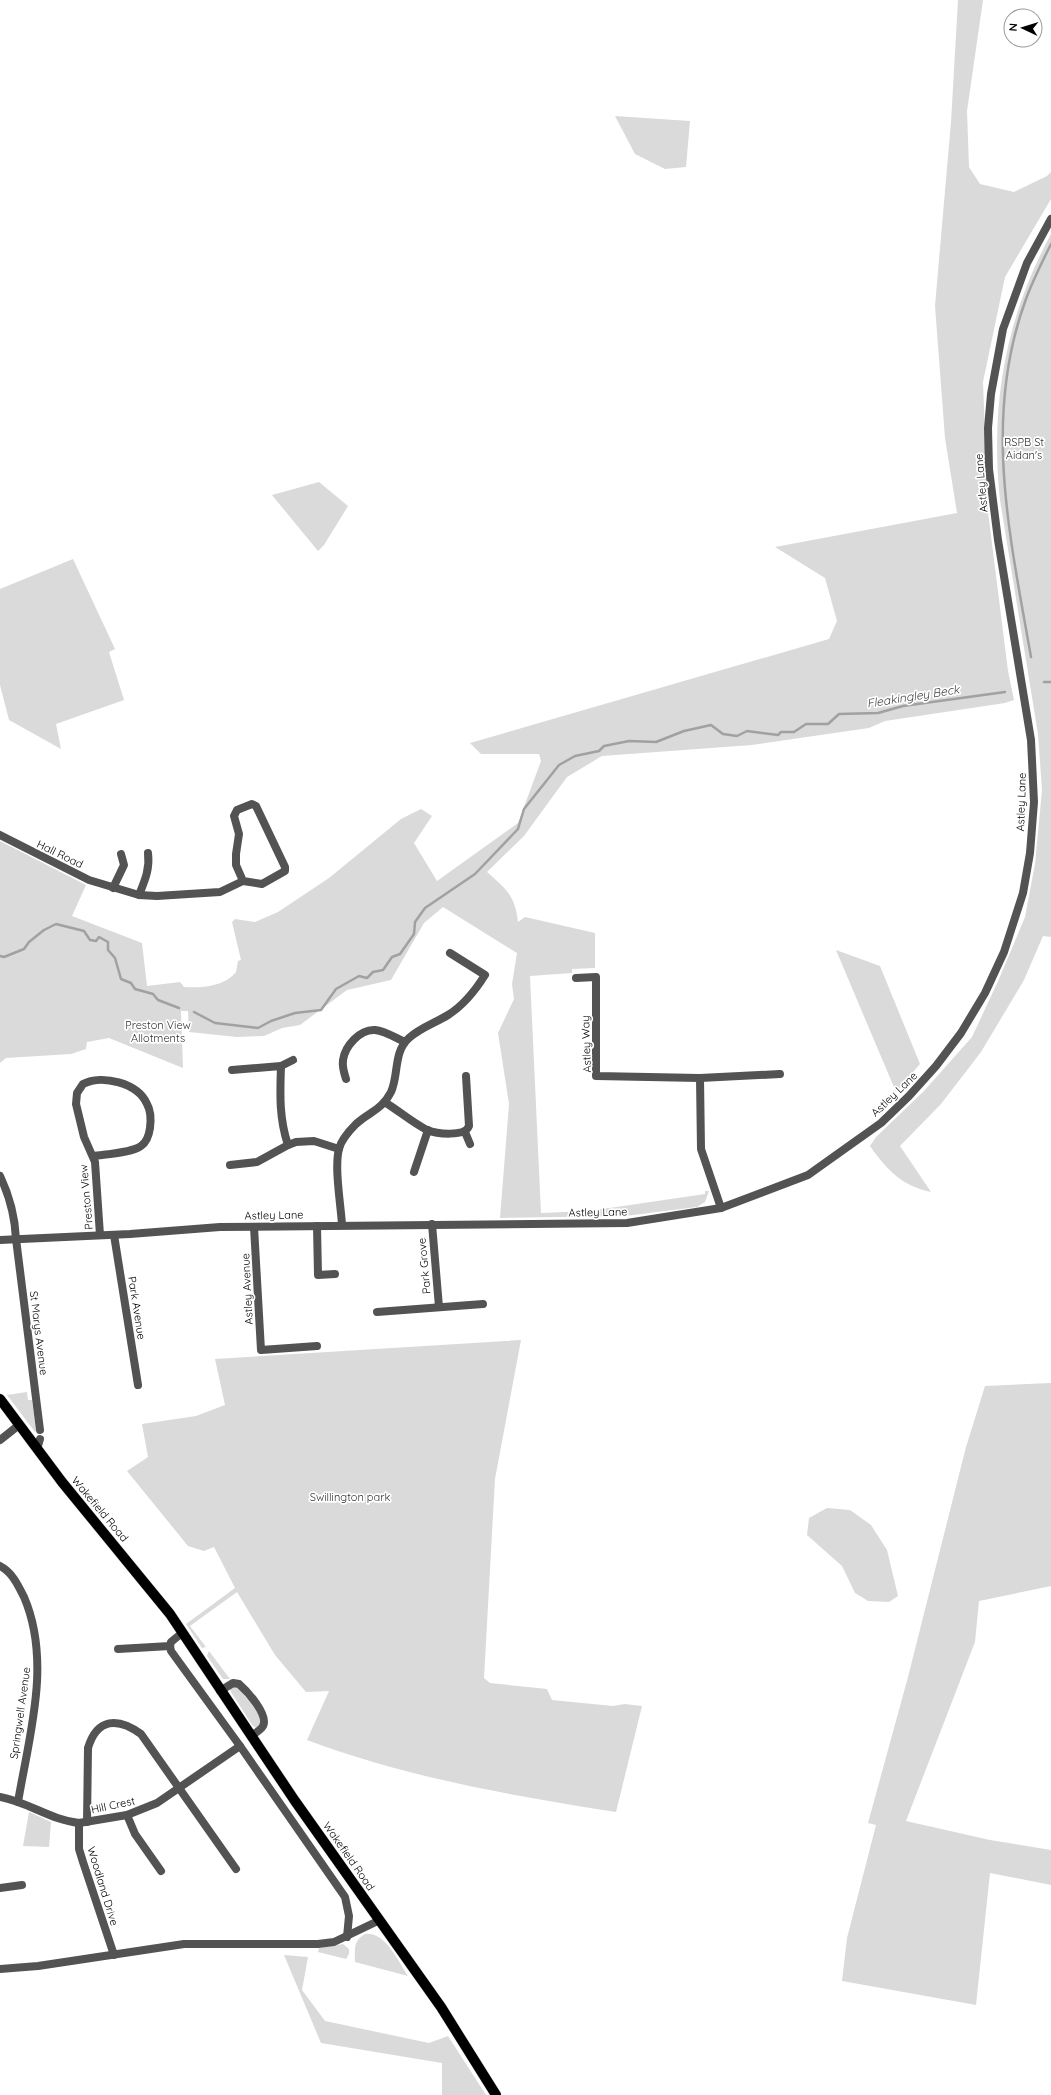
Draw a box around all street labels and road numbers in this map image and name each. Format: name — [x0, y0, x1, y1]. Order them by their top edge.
street label: Astley Lane — [971, 453, 991, 513]
street label: Astley Lane — [1013, 772, 1029, 832]
street label: Hall Road — [34, 837, 86, 871]
street label: Astley Way — [578, 1015, 594, 1073]
street label: Astley Lane — [868, 1068, 920, 1120]
street label: Preston View — [76, 1164, 96, 1230]
street label: Astley Lane — [568, 1204, 628, 1220]
street label: Astley Lane — [244, 1207, 304, 1223]
street label: Park Grove — [415, 1237, 433, 1295]
street label: Astley Avenue — [238, 1253, 256, 1325]
street label: Park Avenue — [125, 1275, 149, 1341]
street label: St Marys Avenue — [27, 1290, 51, 1376]
street label: Wakefield Road — [69, 1473, 131, 1545]
street label: Springwell Avenue — [7, 1666, 33, 1760]
street label: Hill Crest — [90, 1793, 137, 1816]
street label: Wakefield Road — [320, 1819, 378, 1893]
street label: Woodland Drive — [84, 1845, 122, 1927]

